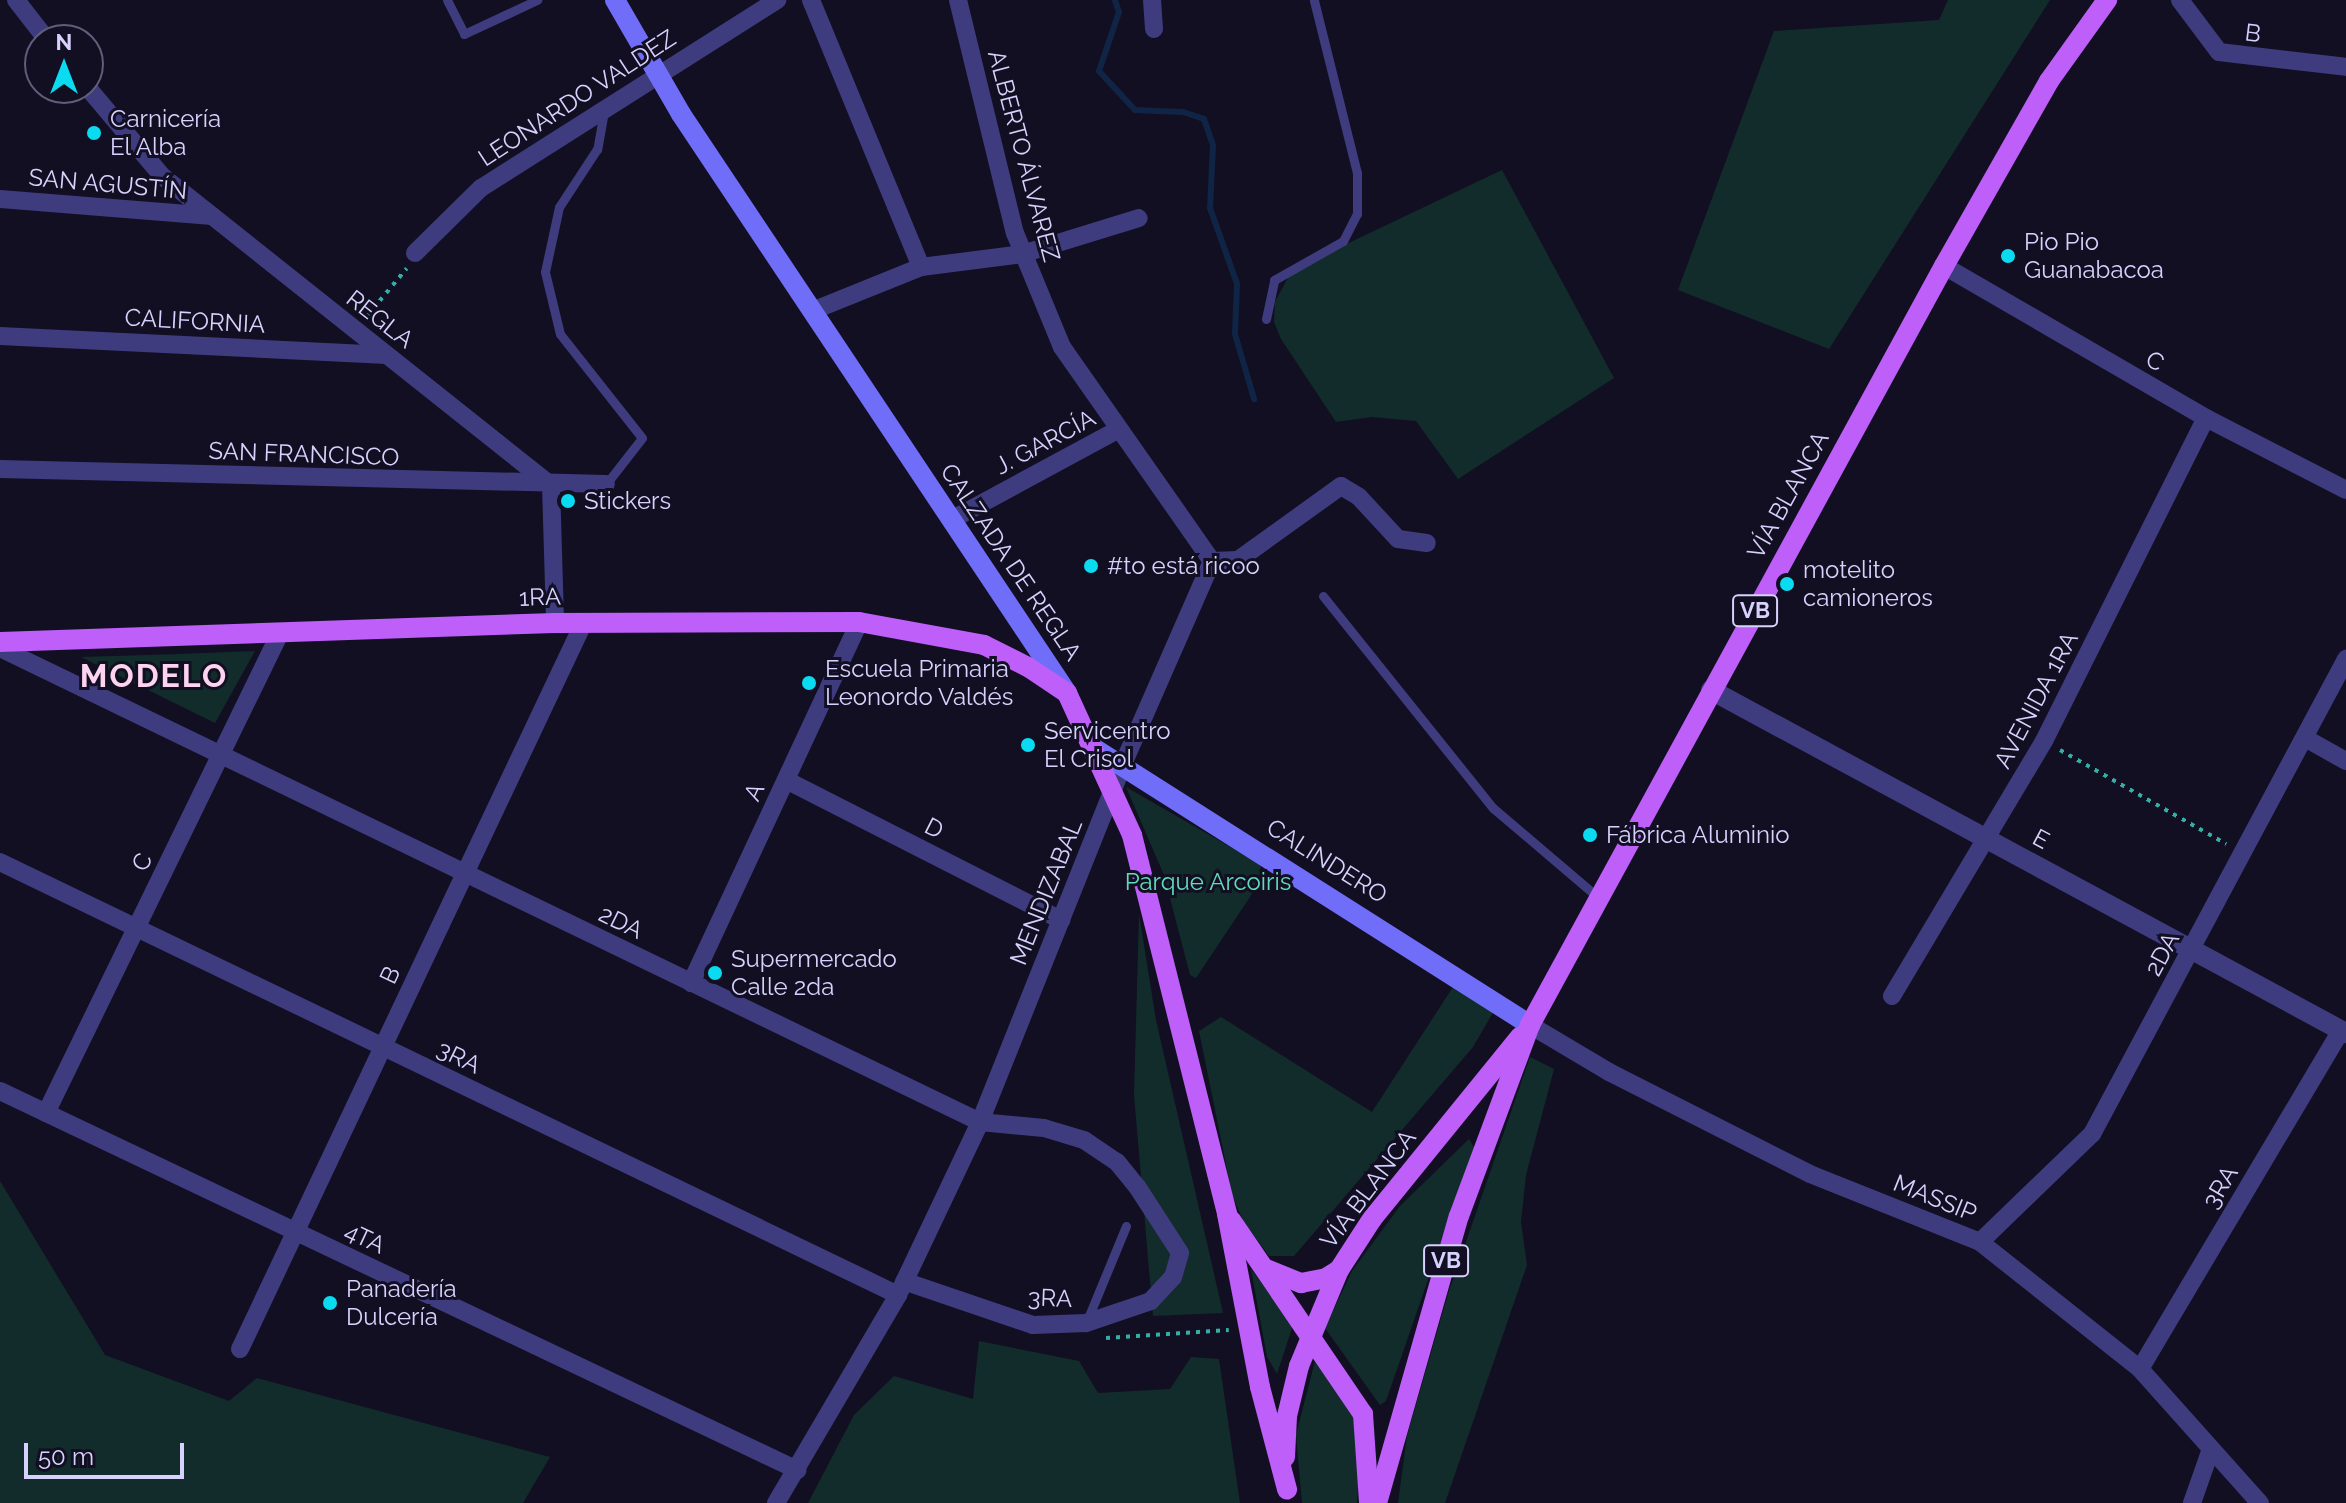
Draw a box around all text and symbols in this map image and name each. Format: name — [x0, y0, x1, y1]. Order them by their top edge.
street label: B — [2243, 18, 2263, 48]
street label: LEONARDO VALDEZ — [473, 23, 681, 173]
north arrow — [24, 24, 104, 104]
text: N — [56, 29, 72, 55]
street label: ALBERTO ÁLVAREZ — [982, 47, 1066, 265]
place label: Carnicería El Alba — [110, 105, 221, 161]
marker: Carnicería El Alba — [85, 124, 103, 142]
street label: SAN AGUSTÍN — [27, 163, 189, 205]
place label: Pio Pio Guanabacoa — [2024, 228, 2164, 284]
marker: Pio Pio Guanabacoa — [1999, 247, 2017, 265]
street label: REGLA — [341, 284, 419, 354]
street label: CALIFORNIA — [124, 303, 266, 339]
street label: C — [2141, 344, 2169, 378]
street label: J. GARCÍA — [990, 404, 1100, 480]
street label: VÍA BLANCA — [1741, 426, 1835, 564]
street label: SAN FRANCISCO — [208, 436, 400, 472]
street label: CALZADA DE REGLA — [934, 458, 1088, 666]
place label: Stickers — [584, 487, 671, 515]
marker: Stickers — [559, 492, 577, 510]
place label: #to está ricoo — [1107, 552, 1260, 580]
place label: motelito camioneros — [1803, 556, 1933, 612]
marker: #to está ricoo — [1082, 557, 1100, 575]
marker: motelito camioneros — [1778, 575, 1796, 593]
street label: 1RA — [518, 582, 562, 612]
road number: VB — [1731, 593, 1779, 629]
street label: AVENIDA 1RA — [1988, 626, 2084, 774]
place label: Escuela Primaria Leonordo Valdés — [825, 655, 1014, 711]
district label: MODELO — [80, 657, 228, 695]
marker: Escuela Primaria Leonordo Valdés — [800, 674, 818, 692]
place label: Servicentro El Crisol — [1044, 717, 1170, 773]
marker: Servicentro El Crisol — [1019, 736, 1037, 754]
street label: A — [738, 779, 770, 805]
street label: D — [920, 811, 948, 845]
street label: CALINDERO — [1262, 813, 1392, 909]
street label: MENDIZABAL — [1004, 815, 1088, 969]
place label: Fábrica Aluminio — [1606, 821, 1790, 849]
street label: E — [2028, 823, 2054, 855]
marker: Fábrica Aluminio — [1581, 826, 1599, 844]
street label: C — [125, 848, 159, 876]
park label: Parque Arcoiris — [1124, 868, 1292, 896]
street label: 2DA — [594, 899, 648, 945]
street label: 2DA — [2139, 927, 2185, 981]
place label: Supermercado Calle 2da — [731, 945, 897, 1001]
street label: B — [374, 962, 406, 988]
marker: Supermercado Calle 2da — [706, 964, 724, 982]
street label: 3RA — [433, 1034, 485, 1080]
street label: VÍA BLANCA — [1314, 1124, 1422, 1254]
street label: 3RA — [2196, 1160, 2244, 1214]
street label: MASSIP — [1889, 1168, 1981, 1228]
street label: 4TA — [340, 1216, 390, 1260]
road number: VB — [1422, 1243, 1470, 1279]
place label: Panadería Dulcería — [346, 1275, 457, 1331]
street label: 3RA — [1027, 1283, 1073, 1313]
marker: Panadería Dulcería — [321, 1294, 339, 1312]
scale bar — [28, 1427, 188, 1477]
text: 50 m — [38, 1442, 94, 1471]

